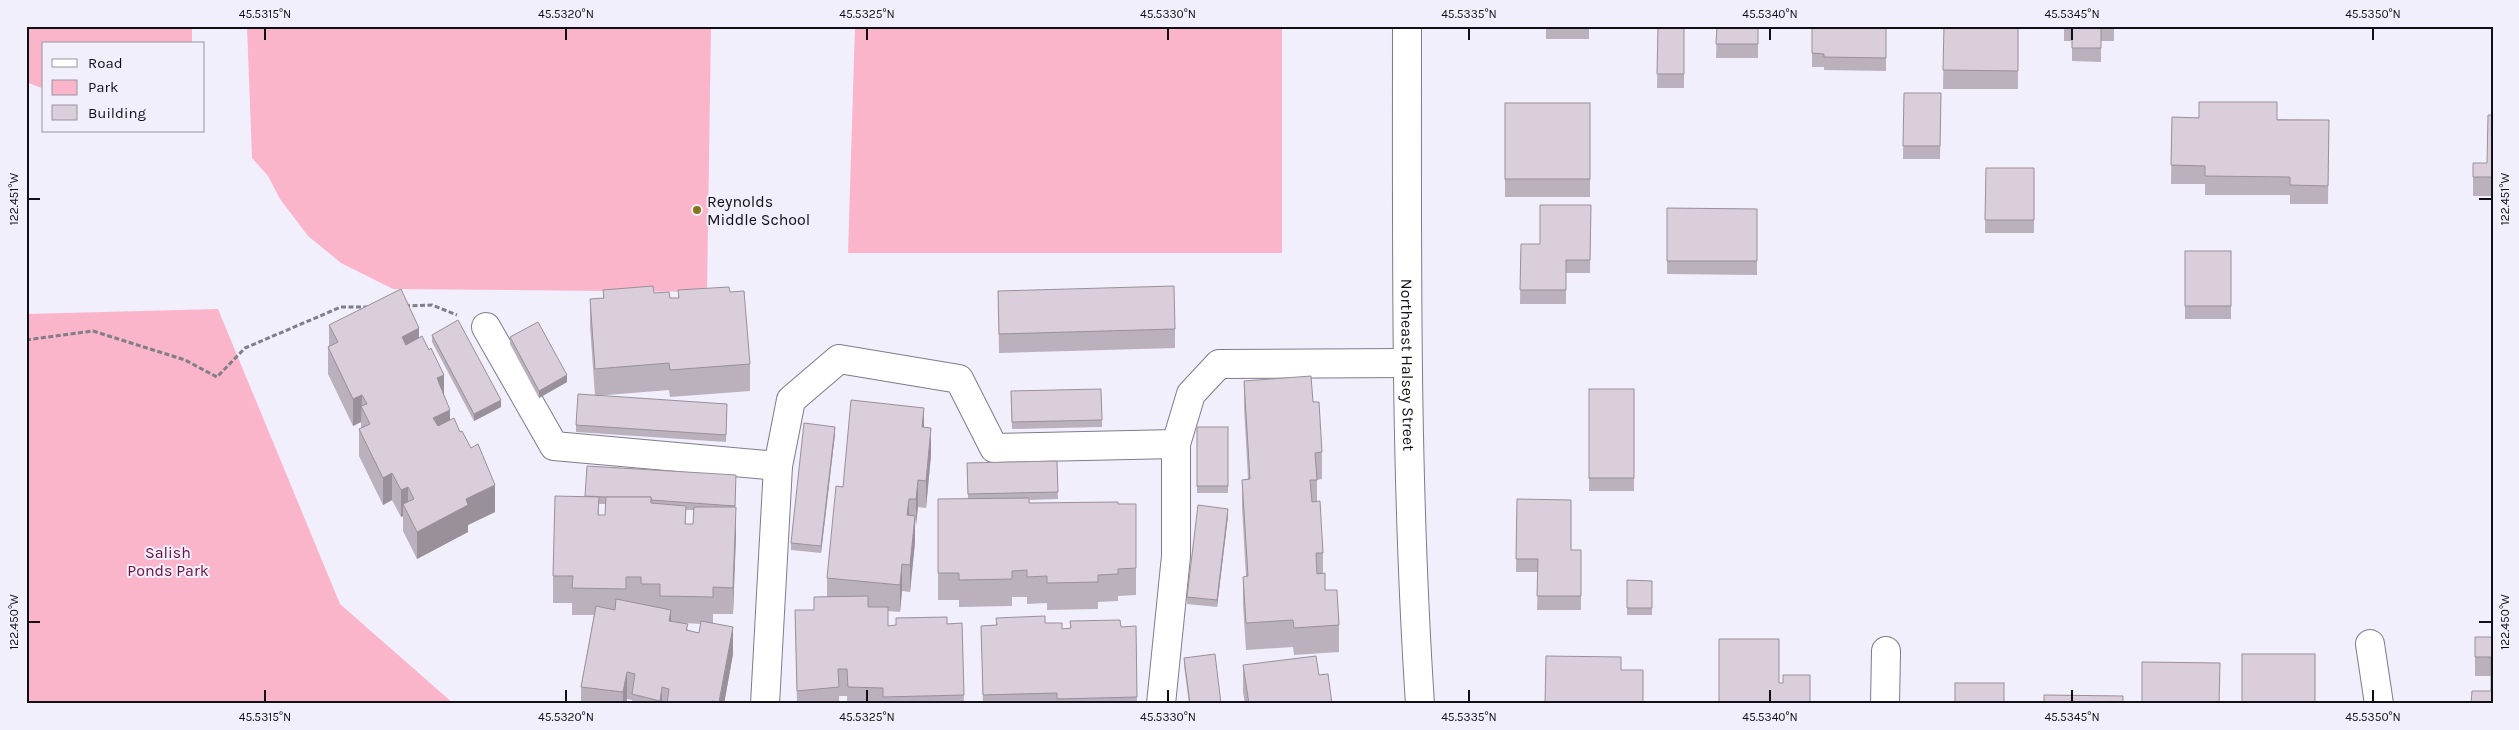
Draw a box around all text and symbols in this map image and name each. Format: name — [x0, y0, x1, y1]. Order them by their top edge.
text: 45.5315°N — [239, 7, 291, 21]
text: 45.5320°N — [538, 7, 594, 21]
text: 45.5325°N — [839, 7, 895, 21]
text: 45.5330°N — [1140, 7, 1196, 21]
text: 45.5335°N — [1441, 7, 1497, 21]
text: 45.5340°N — [1742, 7, 1798, 21]
text: 45.5345°N — [2044, 7, 2100, 21]
text: 45.5350°N — [2345, 7, 2401, 21]
legend — [42, 42, 205, 132]
text: Road — [88, 54, 123, 72]
text: Park — [88, 78, 118, 96]
text: Building — [88, 104, 146, 122]
text: 122.451°W — [7, 173, 21, 225]
text: 122.451°W — [2498, 173, 2512, 225]
place label: Reynolds Middle School — [707, 192, 810, 229]
marker: Reynolds Middle School — [691, 204, 703, 216]
street label: Northeast Halsey Street — [1397, 279, 1418, 451]
park label: Salish Ponds Park — [127, 543, 209, 580]
text: 122.450°W — [7, 594, 21, 650]
text: 122.450°W — [2498, 594, 2512, 650]
text: 45.5315°N — [239, 710, 291, 724]
text: 45.5320°N — [538, 710, 594, 724]
text: 45.5325°N — [839, 710, 895, 724]
text: 45.5330°N — [1140, 710, 1196, 724]
text: 45.5335°N — [1441, 710, 1497, 724]
text: 45.5340°N — [1742, 710, 1798, 724]
text: 45.5345°N — [2044, 710, 2100, 724]
text: 45.5350°N — [2345, 710, 2401, 724]

